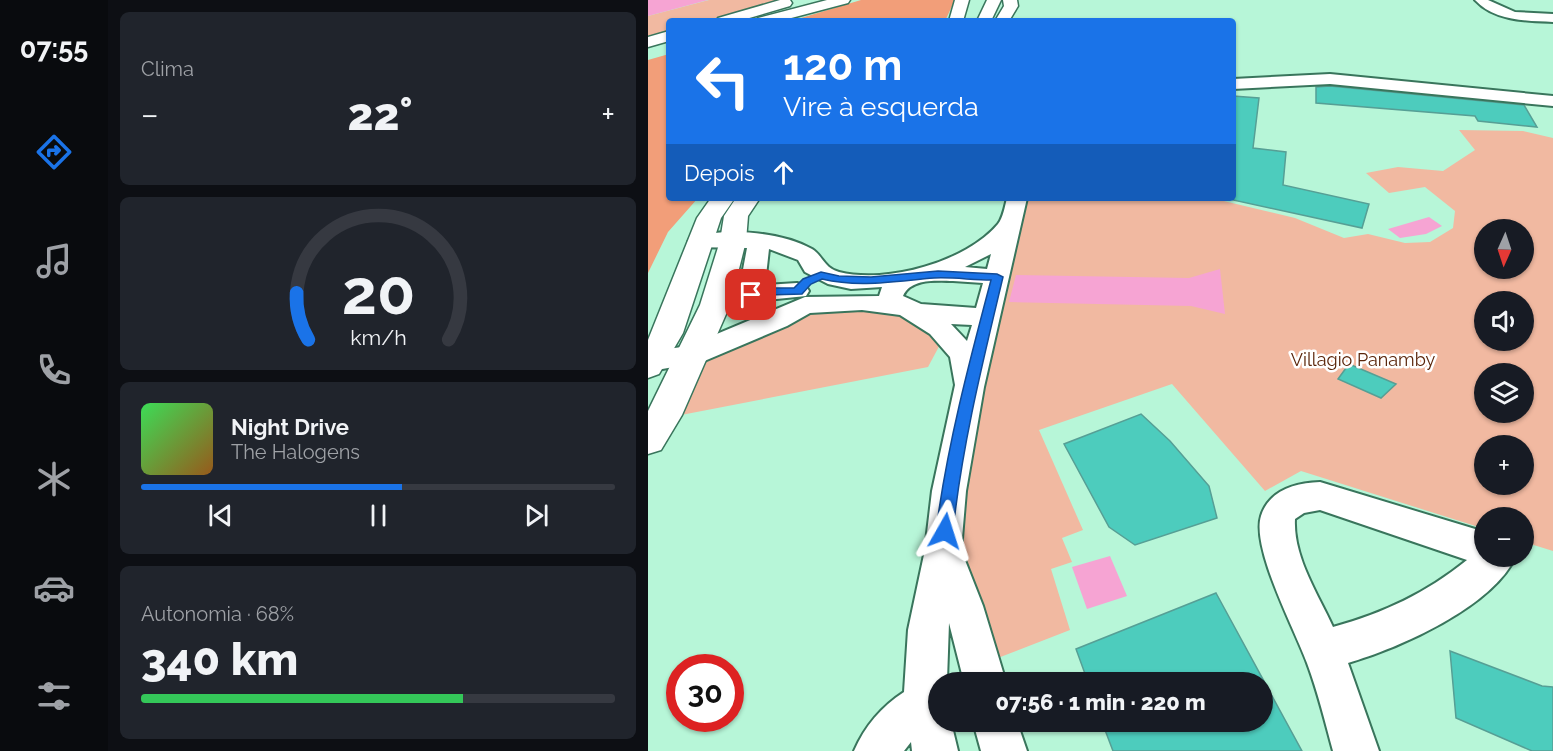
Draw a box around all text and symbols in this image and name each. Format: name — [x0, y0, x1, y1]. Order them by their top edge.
text: 07:55 — [20, 33, 88, 64]
text: 120 m — [783, 41, 902, 90]
icon: left — [684, 42, 762, 120]
text: Clima — [141, 57, 194, 81]
text: 22° — [347, 88, 413, 141]
text: Vire à esquerda — [783, 91, 979, 122]
text: − — [141, 95, 159, 134]
text: + — [601, 95, 615, 134]
icon: directions — [33, 131, 75, 173]
icon: ahead — [767, 156, 800, 189]
text: Depois — [684, 160, 755, 186]
north arrow — [1474, 219, 1534, 279]
map controls — [1474, 219, 1534, 567]
icon: music — [33, 240, 75, 282]
text: 20 — [341, 255, 415, 329]
pin — [725, 269, 776, 320]
icon: arrive — [734, 278, 767, 311]
button: sound — [1474, 291, 1534, 351]
text: km/h — [350, 326, 406, 351]
icon: phone — [33, 349, 75, 391]
park label: Villagio Panamby — [1291, 349, 1435, 370]
button: layers — [1474, 363, 1534, 423]
text: Night Drive — [231, 414, 349, 440]
button: + — [1474, 435, 1534, 495]
text: The Halogens — [231, 440, 360, 464]
icon: climate — [33, 458, 75, 500]
icon: previous — [204, 499, 237, 532]
icon: pause — [362, 499, 395, 532]
icon: next — [520, 499, 553, 532]
position arrow — [913, 499, 977, 563]
button: − — [1474, 507, 1534, 567]
icon: car — [33, 567, 75, 609]
text: Autonomia · 68% — [141, 602, 294, 626]
text: 340 km — [141, 633, 298, 686]
speed limit sign: 30 — [666, 654, 744, 732]
icon: filters — [33, 675, 75, 717]
text: 07:56 · 1 min · 220 m — [995, 689, 1206, 715]

